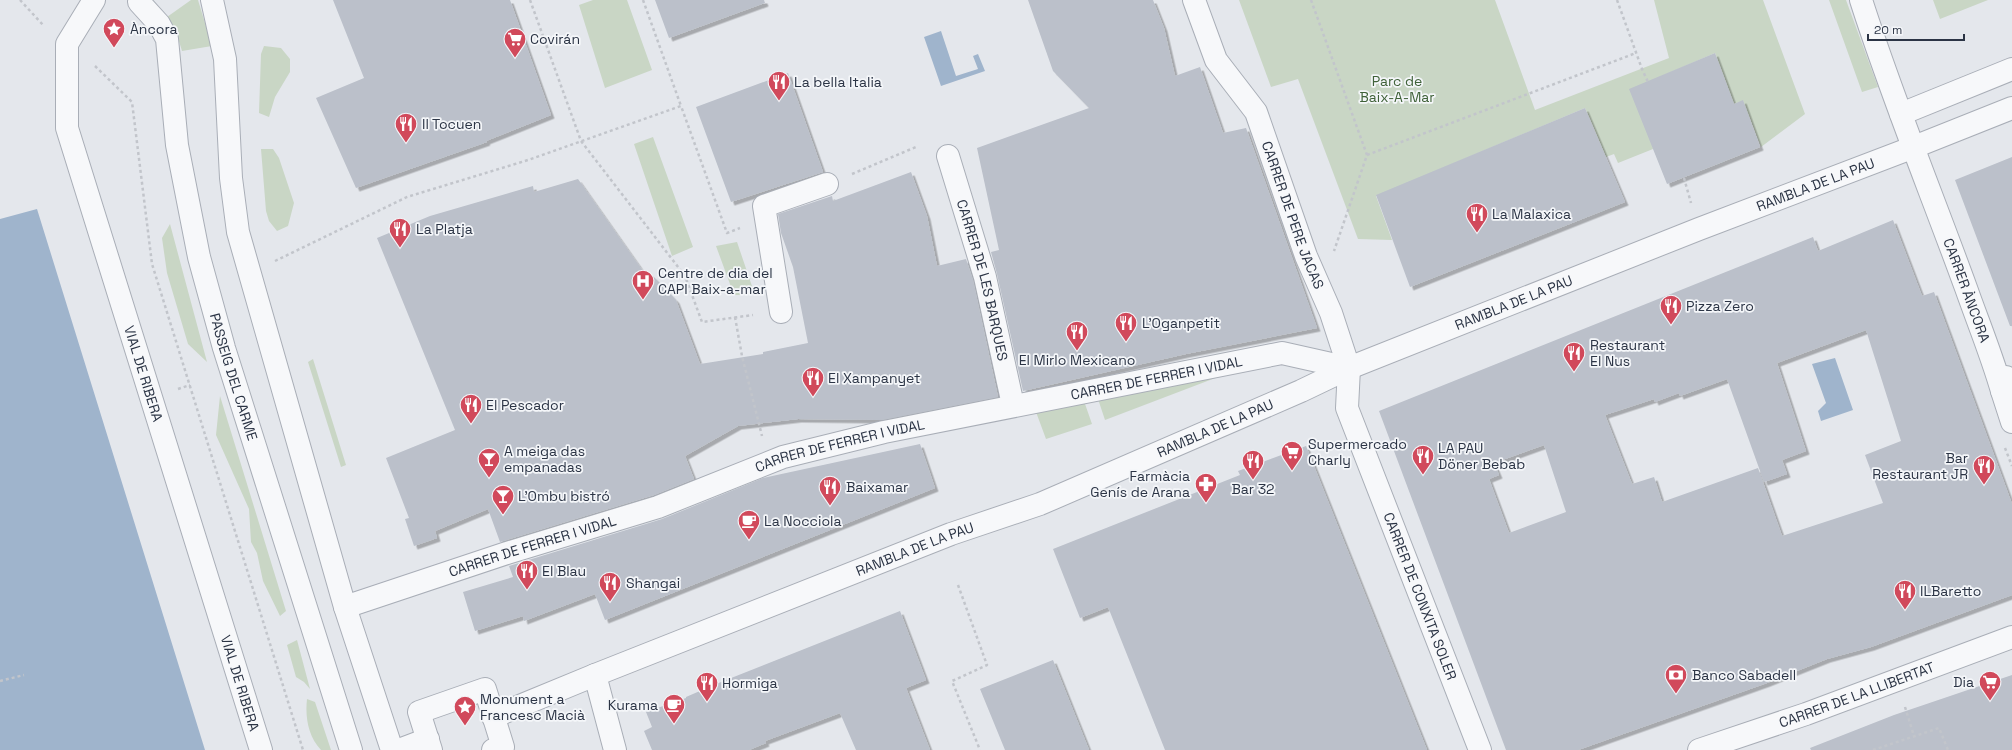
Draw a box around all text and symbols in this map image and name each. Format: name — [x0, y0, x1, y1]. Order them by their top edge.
place icon: Àncora — [101, 16, 127, 49]
scale bar — [1868, 16, 1964, 42]
place label: Àncora — [130, 20, 178, 38]
text: 20 m — [1874, 22, 1902, 38]
supermarket icon: Covirán — [502, 26, 528, 59]
place label: Covirán — [530, 30, 580, 48]
restaurant icon: La bella Italia — [766, 69, 792, 102]
park label: Parc de Baix-A-Mar — [1359, 72, 1435, 106]
place label: La bella Italia — [794, 73, 882, 91]
restaurant icon: Il Tocuen — [393, 111, 419, 144]
place label: Il Tocuen — [422, 115, 481, 133]
street label: CARRER DE PERE JACAS — [1258, 139, 1328, 292]
street label: RAMBLA DE LA PAU — [1754, 154, 1877, 215]
street label: CARRER DE LES BARQUES — [953, 197, 1012, 363]
restaurant icon: La Malaxica — [1464, 201, 1490, 234]
place label: La Malaxica — [1492, 205, 1571, 223]
restaurant icon: La Platja — [387, 216, 413, 249]
place label: La Platja — [416, 220, 473, 238]
street label: CARRER ÀNCORA — [1939, 236, 1994, 345]
place label: Centre de dia del CAPI Baix-a-mar — [658, 264, 773, 298]
hospital icon: Centre de dia del CAPI Baix-a-mar — [630, 268, 656, 301]
street label: RAMBLA DE LA PAU — [1452, 271, 1575, 334]
restaurant icon: Pizza Zero — [1658, 293, 1684, 326]
place label: Pizza Zero — [1686, 297, 1754, 315]
restaurant icon: L'Oganpetit — [1113, 310, 1139, 343]
street label: PASSEIG DEL CARME — [206, 311, 262, 443]
place label: L'Oganpetit — [1142, 314, 1220, 332]
restaurant icon: El Mirlo Mexicano — [1064, 319, 1090, 352]
street label: VIAL DE RIBERA — [120, 323, 167, 424]
place label: Restaurant El Nus — [1590, 336, 1665, 370]
restaurant icon: Restaurant El Nus — [1561, 340, 1587, 373]
place label: El Mirlo Mexicano — [1019, 351, 1135, 369]
street label: CARRER DE FERRER I VIDAL — [1069, 352, 1244, 404]
restaurant icon: El Xampanyet — [800, 365, 826, 398]
place label: El Xampanyet — [828, 369, 920, 387]
restaurant icon: El Pescador — [458, 392, 484, 425]
street label: RAMBLA DE LA PAU — [1154, 395, 1276, 461]
place label: El Pescador — [486, 396, 564, 414]
street label: CARRER DE FERRER I VIDAL — [752, 415, 926, 476]
place label: Supermercado Charly — [1308, 435, 1407, 469]
supermarket icon: Supermercado Charly — [1279, 439, 1305, 472]
place label: LA PAU Döner Bebab — [1438, 439, 1525, 473]
place label: A meiga das empanadas — [504, 442, 585, 476]
restaurant icon: LA PAU Döner Bebab — [1410, 443, 1436, 476]
bar icon: A meiga das empanadas — [476, 446, 502, 479]
restaurant icon: Bar 32 — [1240, 448, 1266, 481]
place label: Bar Restaurant JR — [1872, 449, 1968, 483]
restaurant icon: Bar Restaurant JR — [1971, 453, 1997, 486]
place label: Farmàcia Genís de Arana — [1090, 467, 1190, 501]
pharmacy icon: Farmàcia Genís de Arana — [1193, 471, 1219, 504]
restaurant icon: Baixamar — [817, 474, 843, 507]
place label: Baixamar — [846, 478, 908, 496]
place label: Bar 32 — [1231, 480, 1275, 498]
bar icon: L'Ombu bistró — [490, 483, 516, 516]
place label: L'Ombu bistró — [518, 487, 610, 505]
cafe icon: La Nocciola — [736, 508, 762, 541]
street label: CARRER DE CONXITA SOLER — [1379, 510, 1461, 683]
street label: CARRER DE FERRER I VIDAL — [446, 511, 619, 581]
place label: La Nocciola — [764, 512, 842, 530]
street label: RAMBLA DE LA PAU — [853, 518, 976, 580]
restaurant icon: El Blau — [514, 558, 540, 591]
place label: El Blau — [542, 562, 586, 580]
restaurant icon: Shangai — [597, 570, 623, 603]
place label: Shangai — [626, 574, 680, 592]
restaurant icon: ILBaretto — [1892, 578, 1918, 611]
place label: ILBaretto — [1920, 582, 1981, 600]
street label: VIAL DE RIBERA — [217, 633, 264, 733]
street label: CARRER DE LA LLIBERTAT — [1777, 658, 1937, 731]
bank icon: Banco Sabadell — [1663, 662, 1689, 695]
place label: Banco Sabadell — [1692, 666, 1796, 684]
supermarket icon: Dia — [1977, 669, 2003, 702]
restaurant icon: Hormiga — [694, 670, 720, 703]
place label: Dia — [1953, 673, 1974, 691]
place label: Hormiga — [722, 674, 778, 692]
place label: Monument a Francesc Macià — [480, 690, 585, 724]
cafe icon: Kurama — [661, 692, 687, 725]
place icon: Monument a Francesc Macià — [452, 694, 478, 727]
place label: Kurama — [608, 696, 658, 714]

